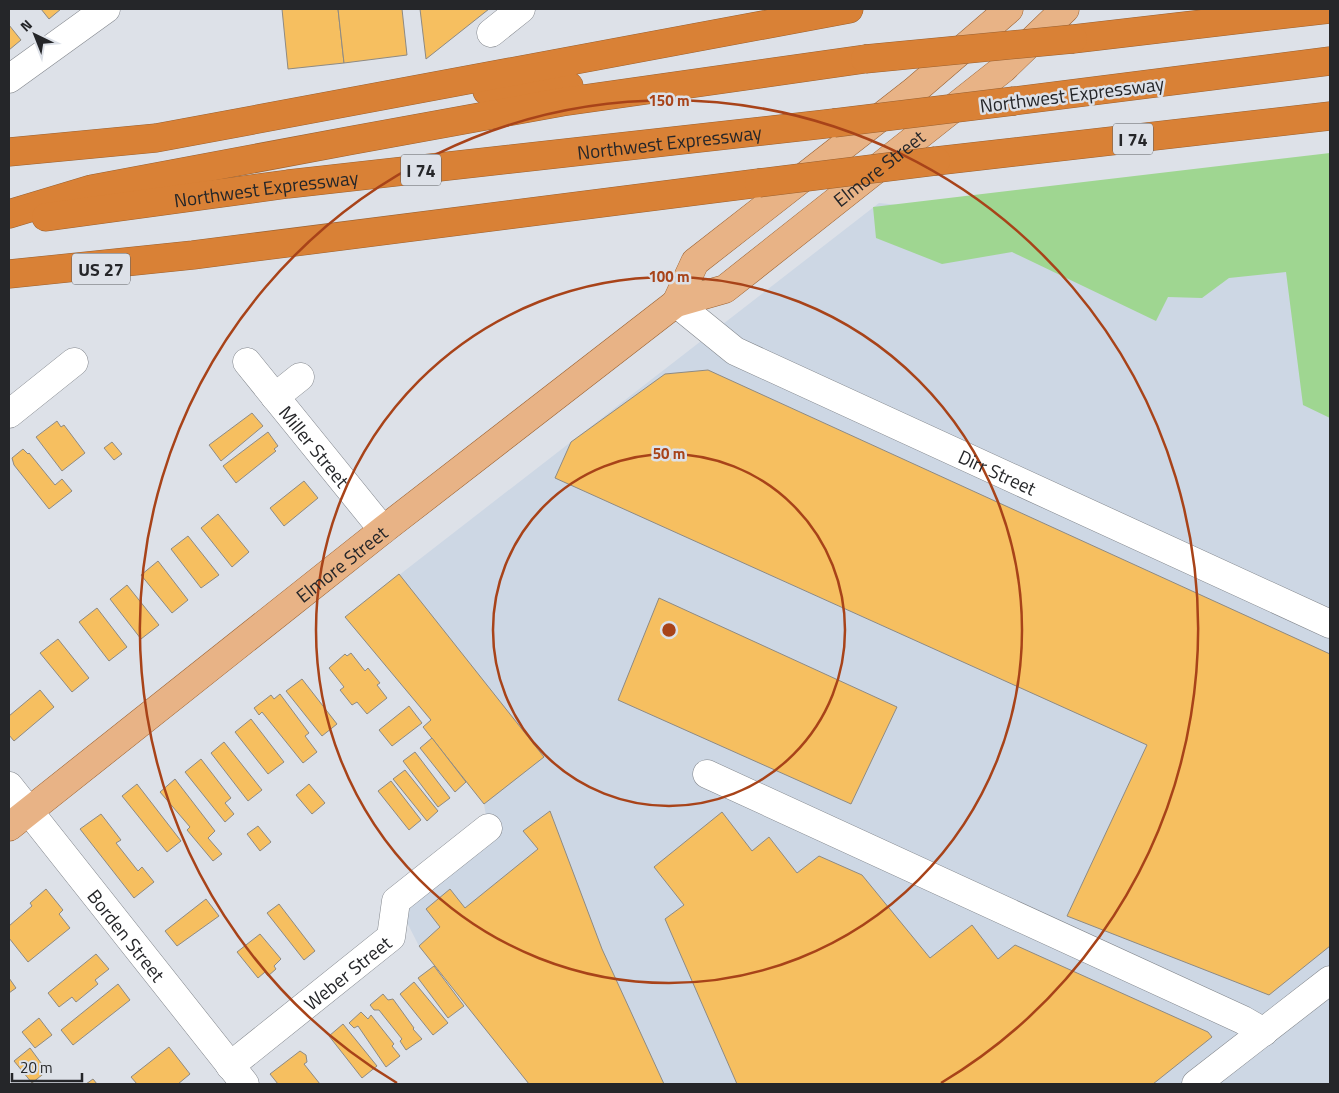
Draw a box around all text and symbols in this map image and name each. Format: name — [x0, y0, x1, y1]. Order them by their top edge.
north arrow — [10, 10, 60, 60]
text: N — [15, 14, 37, 36]
street label: Northwest Expressway — [978, 68, 1166, 120]
text: 150 m — [648, 89, 690, 112]
street label: Northwest Expressway — [576, 117, 763, 166]
street label: Elmore Street — [826, 122, 931, 213]
road number: I 74 — [1113, 124, 1153, 154]
road number: I 74 — [401, 154, 441, 186]
street label: Northwest Expressway — [172, 162, 360, 214]
road number: US 27 — [72, 253, 130, 284]
text: 100 m — [648, 265, 690, 288]
street label: Miller Street — [273, 399, 357, 494]
street label: Dirr Street — [954, 441, 1042, 502]
text: 50 m — [653, 442, 685, 465]
street label: Elmore Street — [289, 518, 393, 609]
centre of rings — [660, 621, 678, 639]
street label: Borden Street — [81, 882, 173, 988]
street label: Weber Street — [297, 928, 398, 1017]
scale bar — [12, 1050, 82, 1082]
text: 20 m — [20, 1056, 53, 1079]

